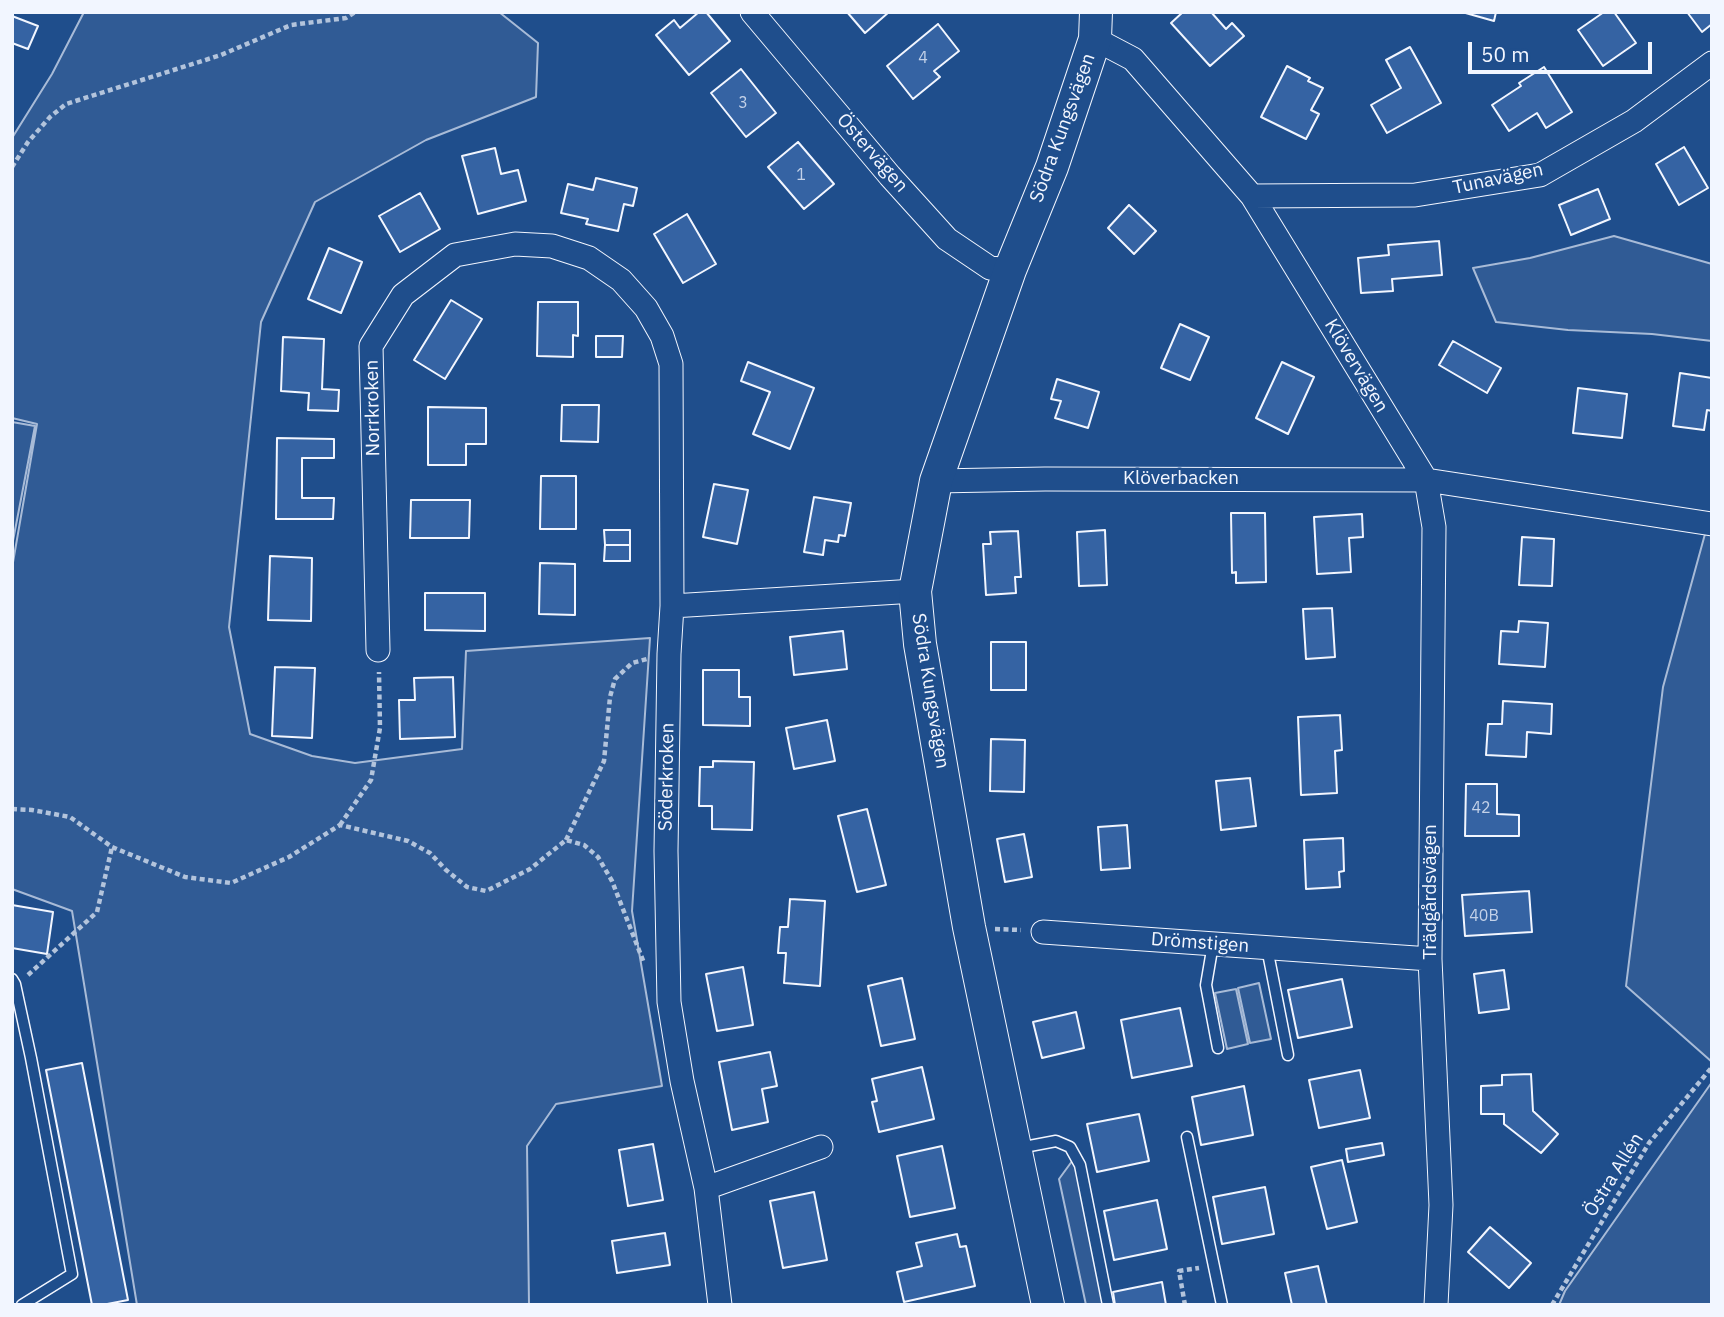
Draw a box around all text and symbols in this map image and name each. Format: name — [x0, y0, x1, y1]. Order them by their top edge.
scale bar — [1472, 28, 1656, 72]
text: 50 m — [1481, 40, 1530, 68]
house number: 4 — [918, 48, 928, 68]
street label: Södra Kungsvägen — [1025, 50, 1101, 206]
house number: 3 — [738, 93, 748, 113]
street label: Östervägen — [832, 109, 912, 197]
street label: Tunavägen — [1451, 158, 1545, 200]
house number: 1 — [796, 165, 806, 185]
street label: Klövervägen — [1319, 315, 1393, 417]
street label: Norrkroken — [361, 360, 385, 456]
street label: Klöverbacken — [1123, 468, 1239, 490]
street label: Södra Kungsvägen — [906, 612, 954, 770]
street label: Söderkroken — [655, 723, 679, 831]
house number: 42 — [1471, 798, 1491, 818]
street label: Trädgårdsvägen — [1420, 824, 1442, 960]
house number: 40B — [1469, 906, 1499, 926]
street label: Drömstigen — [1150, 928, 1250, 958]
street label: Östra Allén — [1579, 1129, 1649, 1221]

